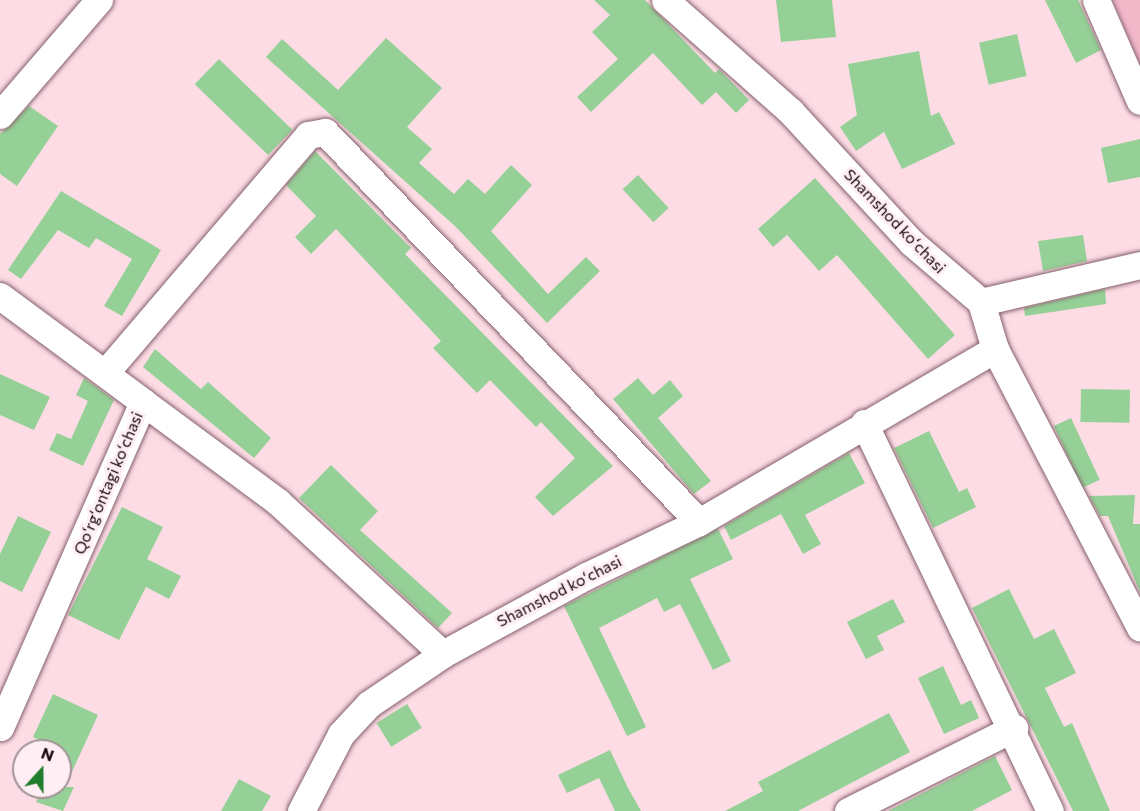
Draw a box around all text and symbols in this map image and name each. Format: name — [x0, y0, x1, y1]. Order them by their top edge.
street label: Shamshod koʻchasi — [840, 165, 950, 277]
street label: Qoʻrgʻontagi koʻchasi — [69, 409, 147, 557]
street label: Shamshod koʻchasi — [493, 551, 625, 631]
north arrow — [12, 739, 72, 799]
text: N — [39, 743, 57, 765]

